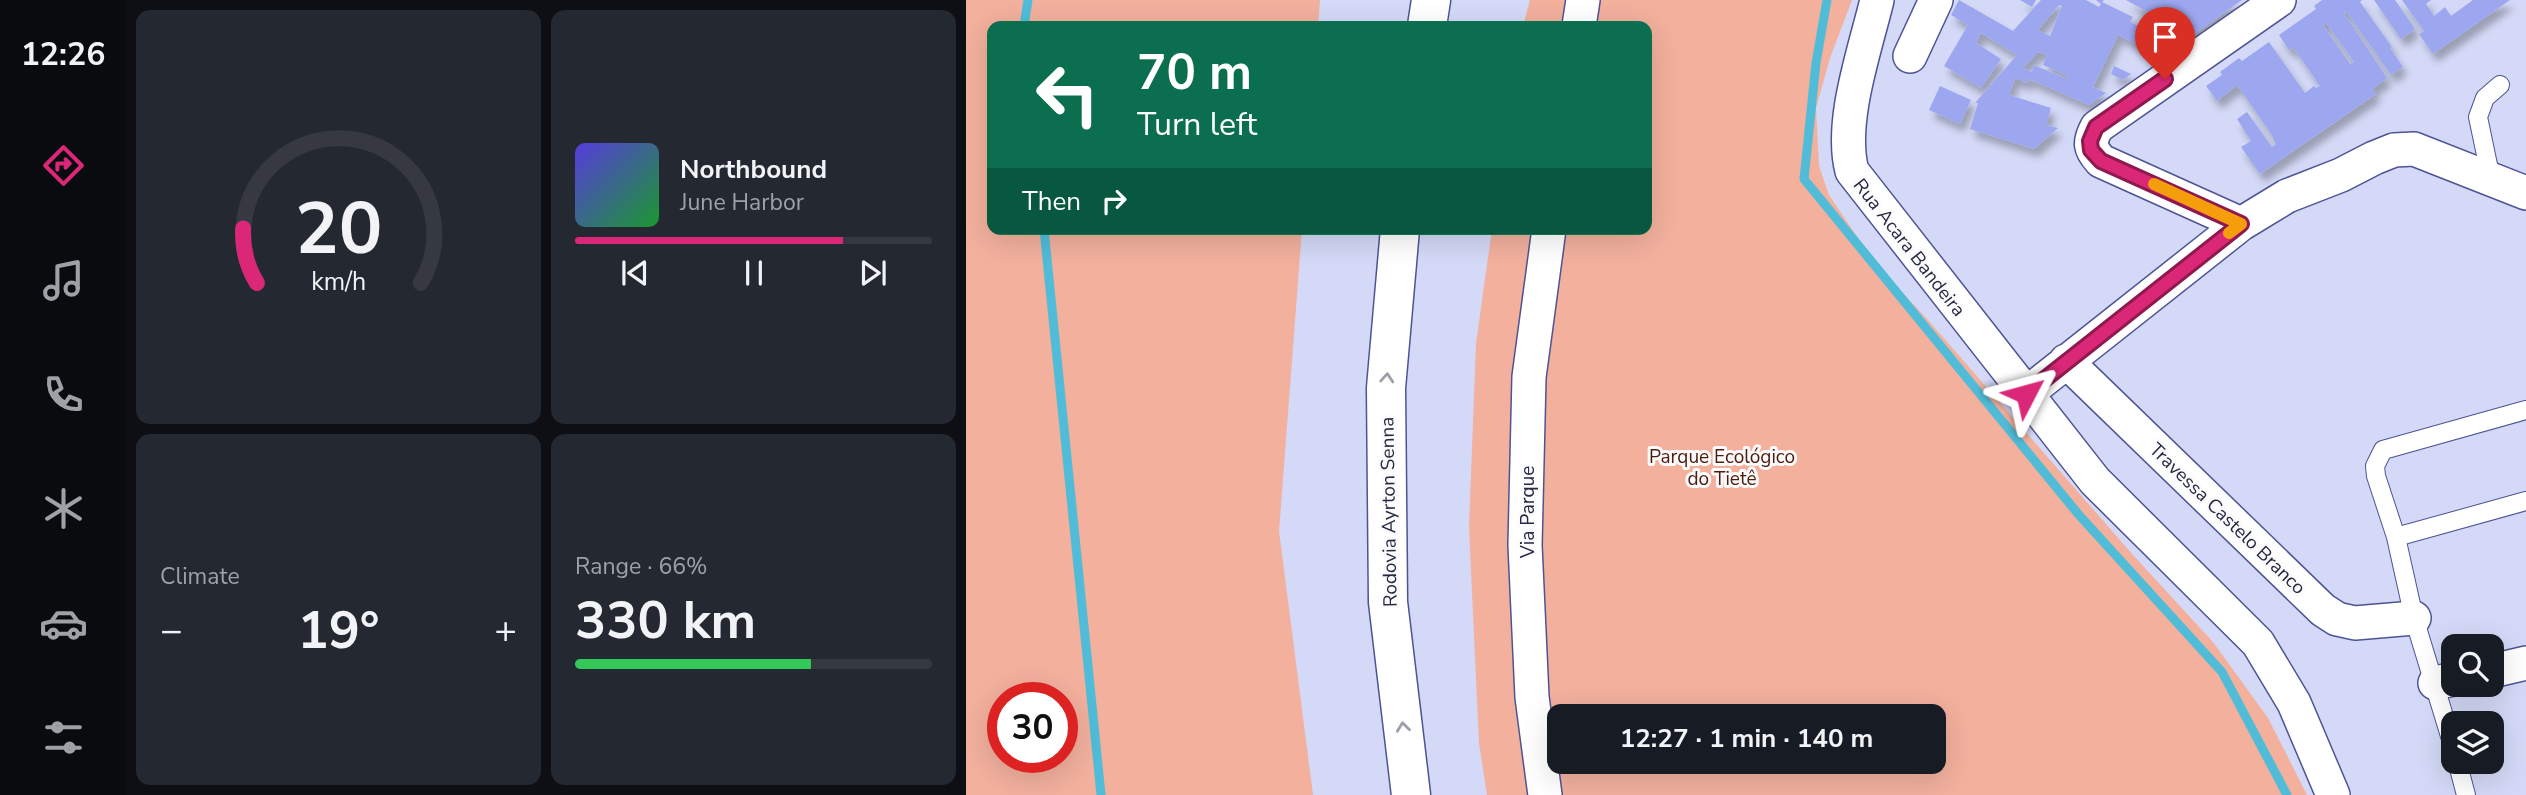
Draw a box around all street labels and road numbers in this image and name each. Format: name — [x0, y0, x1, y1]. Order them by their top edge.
street label: Rua Acara Bandeira — [1847, 173, 1971, 322]
street label: Rodovia Ayrton Senna — [1374, 417, 1404, 607]
street label: Travessa Castelo Branco — [2143, 437, 2311, 600]
street label: Via Parque — [1515, 466, 1541, 559]

